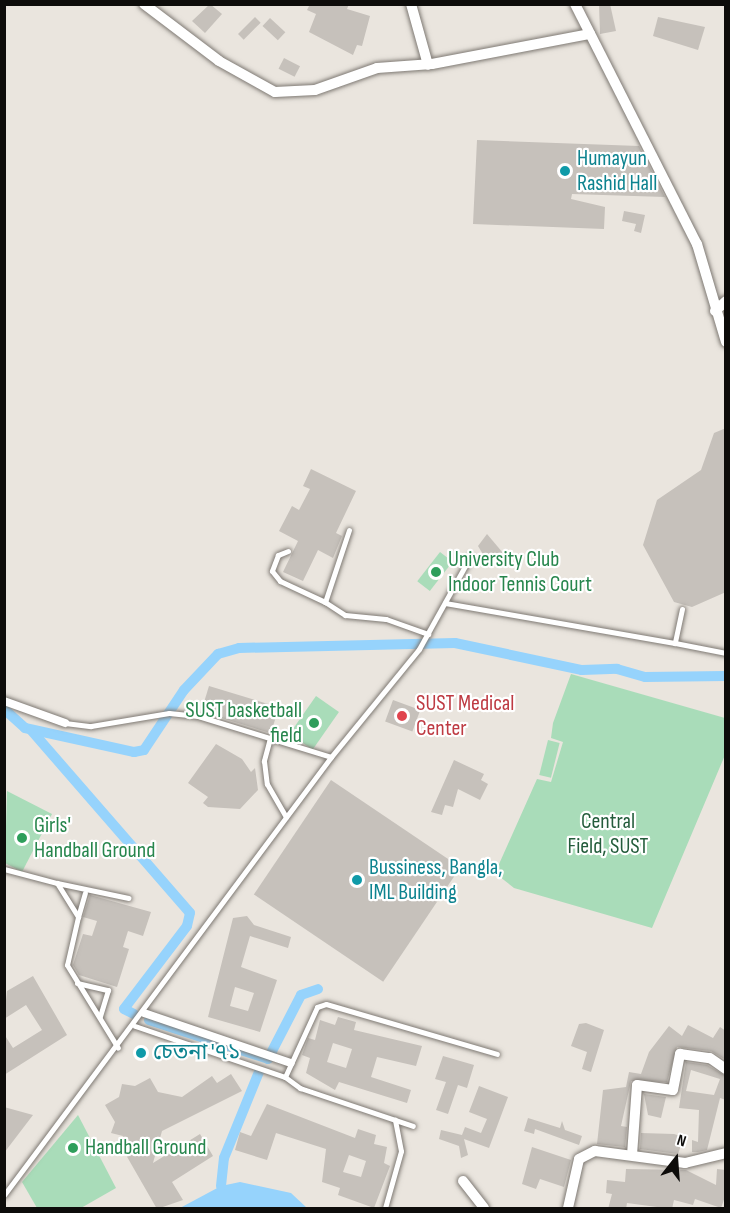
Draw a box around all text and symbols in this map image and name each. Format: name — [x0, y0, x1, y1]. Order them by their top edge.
place label: Humayun Rashid Hall — [577, 145, 657, 196]
marker: Humayun Rashid Hall — [558, 164, 572, 178]
place label: University Club Indoor Tennis Court — [448, 546, 592, 598]
marker: University Club Indoor Tennis Court — [429, 565, 443, 579]
place label: SUST Medical Center — [416, 690, 514, 742]
place label: SUST basketball field — [185, 697, 302, 748]
marker: SUST Medical Center — [393, 707, 411, 725]
marker: SUST basketball field — [307, 716, 321, 730]
park label: Central Field, SUST — [567, 808, 649, 860]
place label: Girls' Handball Ground — [34, 812, 155, 864]
marker: Girls' Handball Ground — [15, 831, 29, 845]
place label: Bussiness, Bangla, IML Building — [369, 854, 502, 906]
marker: Bussiness, Bangla, IML Building — [350, 873, 364, 887]
place label: চেতনা '৭১ — [153, 1040, 240, 1066]
marker: চেতনা '৭১ — [134, 1046, 148, 1060]
north arrow — [646, 1129, 706, 1189]
text: N — [675, 1131, 688, 1152]
place label: Handball Ground — [85, 1135, 206, 1161]
marker: Handball Ground — [66, 1141, 80, 1155]

